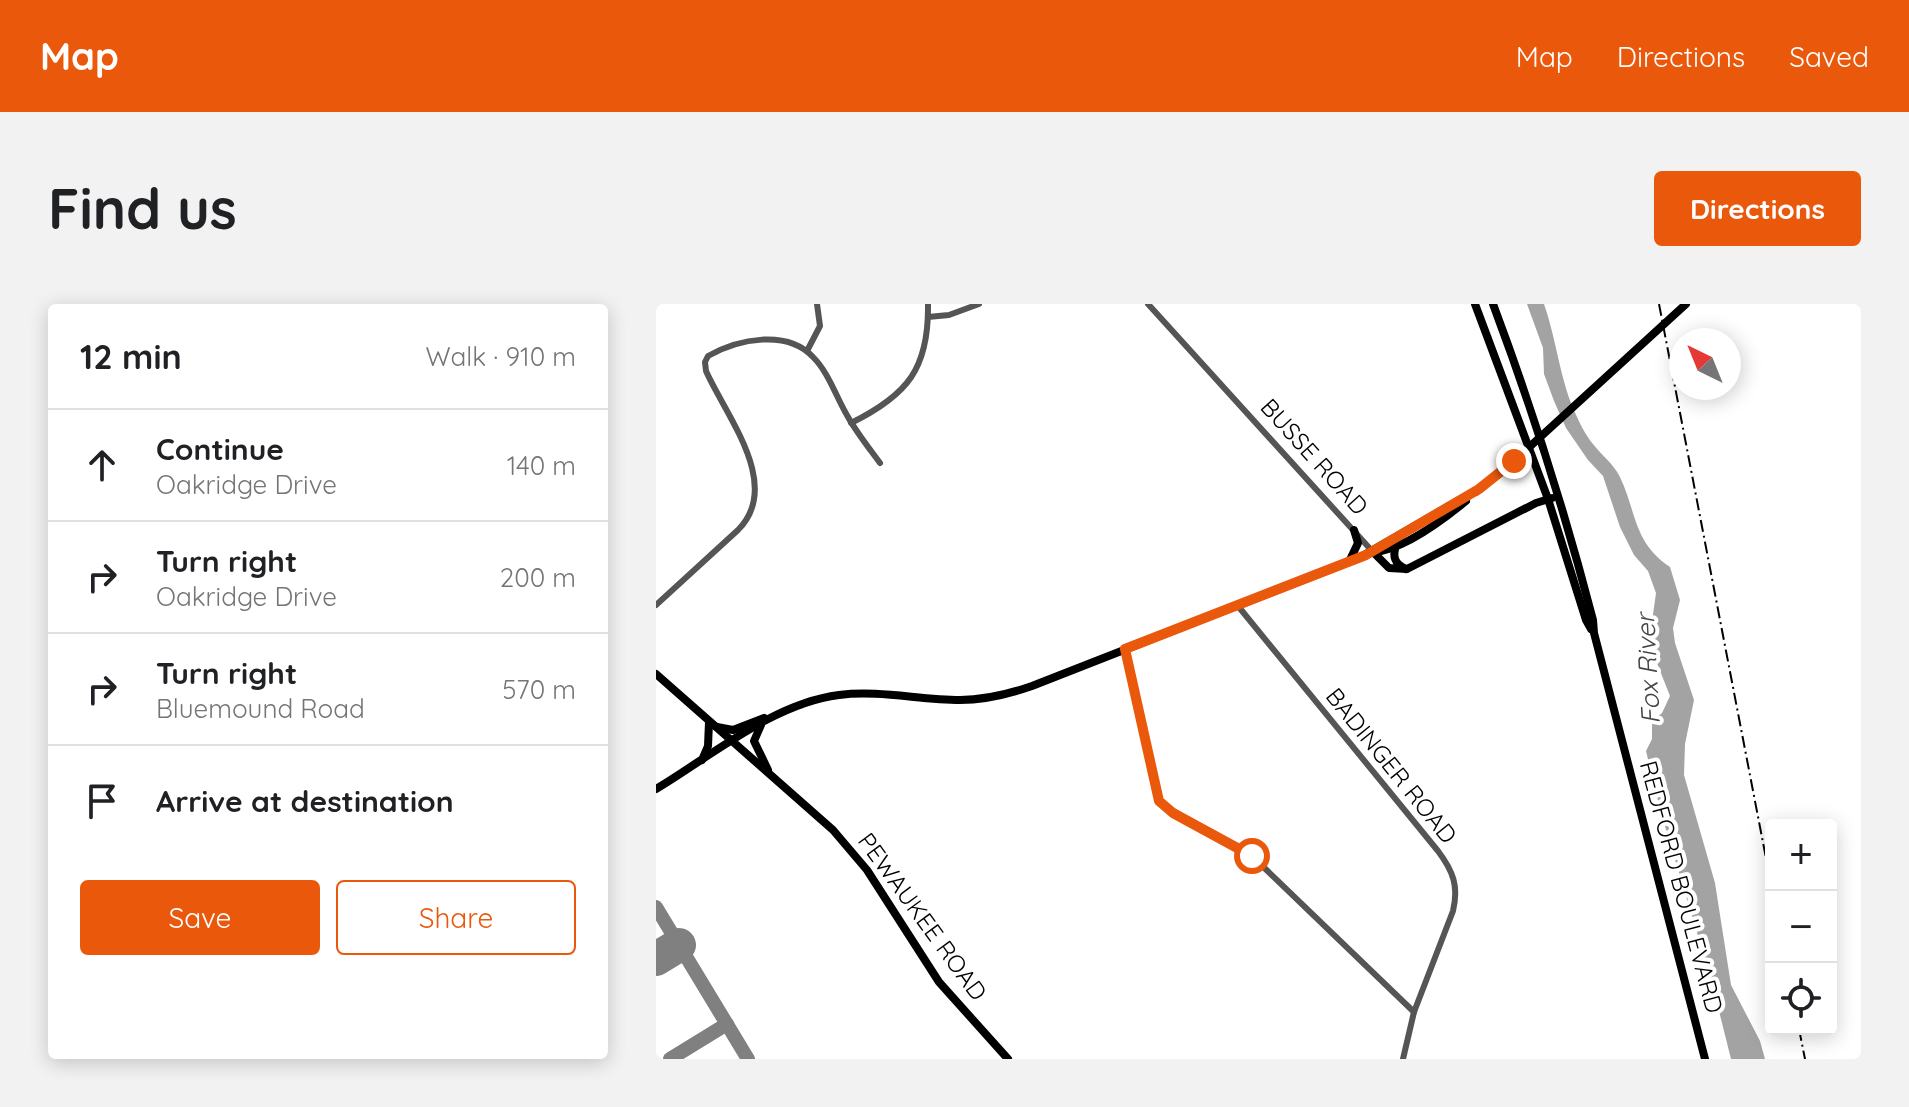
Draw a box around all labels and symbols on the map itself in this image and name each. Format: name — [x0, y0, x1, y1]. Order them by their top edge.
north arrow — [1669, 328, 1741, 400]
street label: BUSSE ROAD — [1255, 392, 1375, 521]
route end — [1496, 443, 1532, 479]
water label: Fox River — [1628, 610, 1667, 725]
street label: BADINGER ROAD — [1320, 681, 1464, 849]
street label: REDFORD BOULEVARD — [1634, 757, 1730, 1016]
street label: PEWAUKEE ROAD — [852, 827, 994, 1006]
route start — [1234, 838, 1270, 874]

